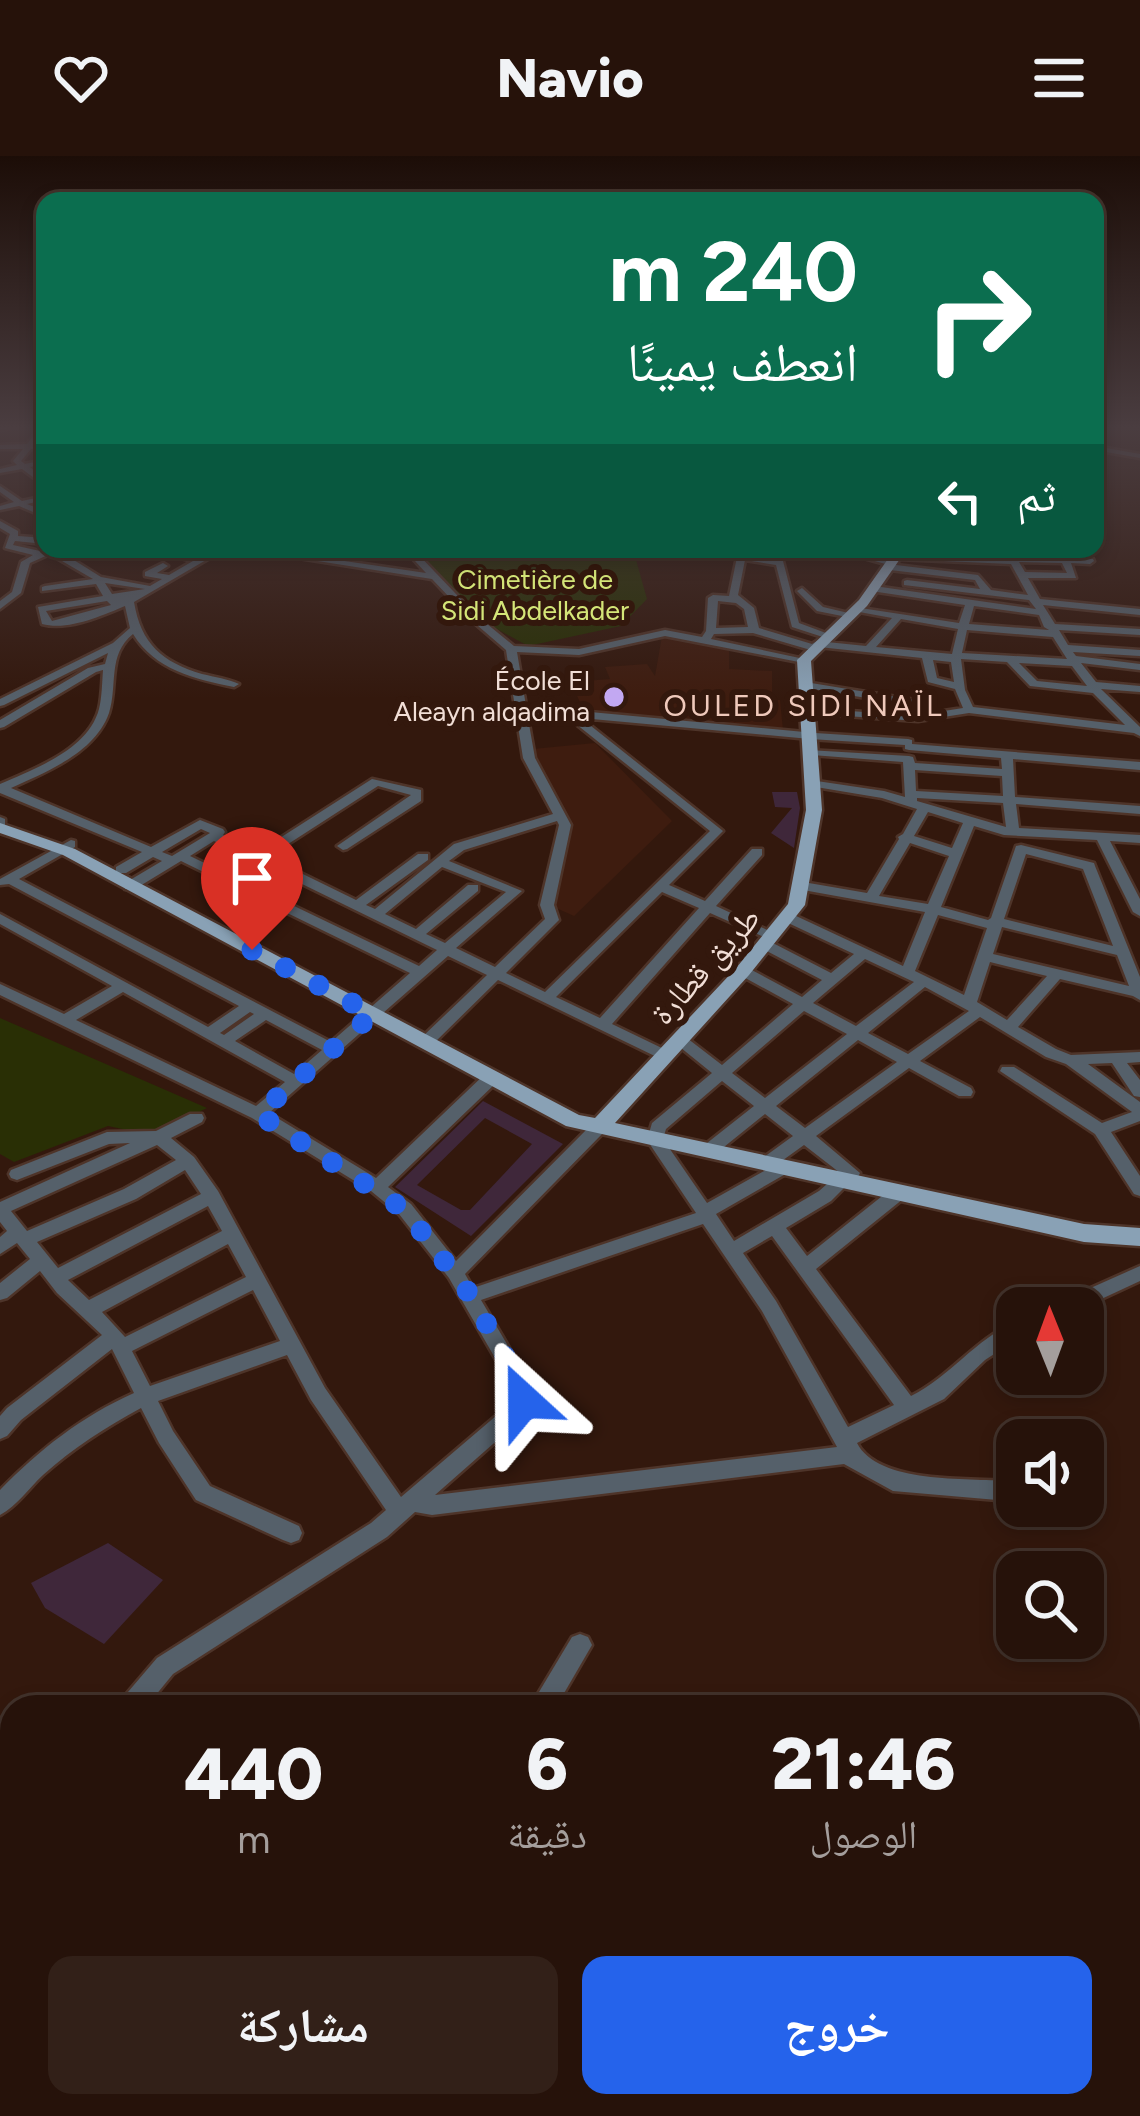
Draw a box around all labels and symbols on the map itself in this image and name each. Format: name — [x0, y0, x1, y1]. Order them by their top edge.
park label: Cimetière de Sidi Abdelkader — [441, 563, 629, 627]
place label: École El Aleayn alqadima — [394, 664, 590, 728]
marker: École El Aleayn alqadima — [601, 684, 627, 710]
district label: OULED SIDI NAÏL — [663, 687, 945, 724]
pin — [201, 827, 303, 950]
street label: طريق قطارة — [642, 898, 769, 1033]
north arrow — [996, 1287, 1104, 1395]
position arrow — [461, 1338, 587, 1464]

